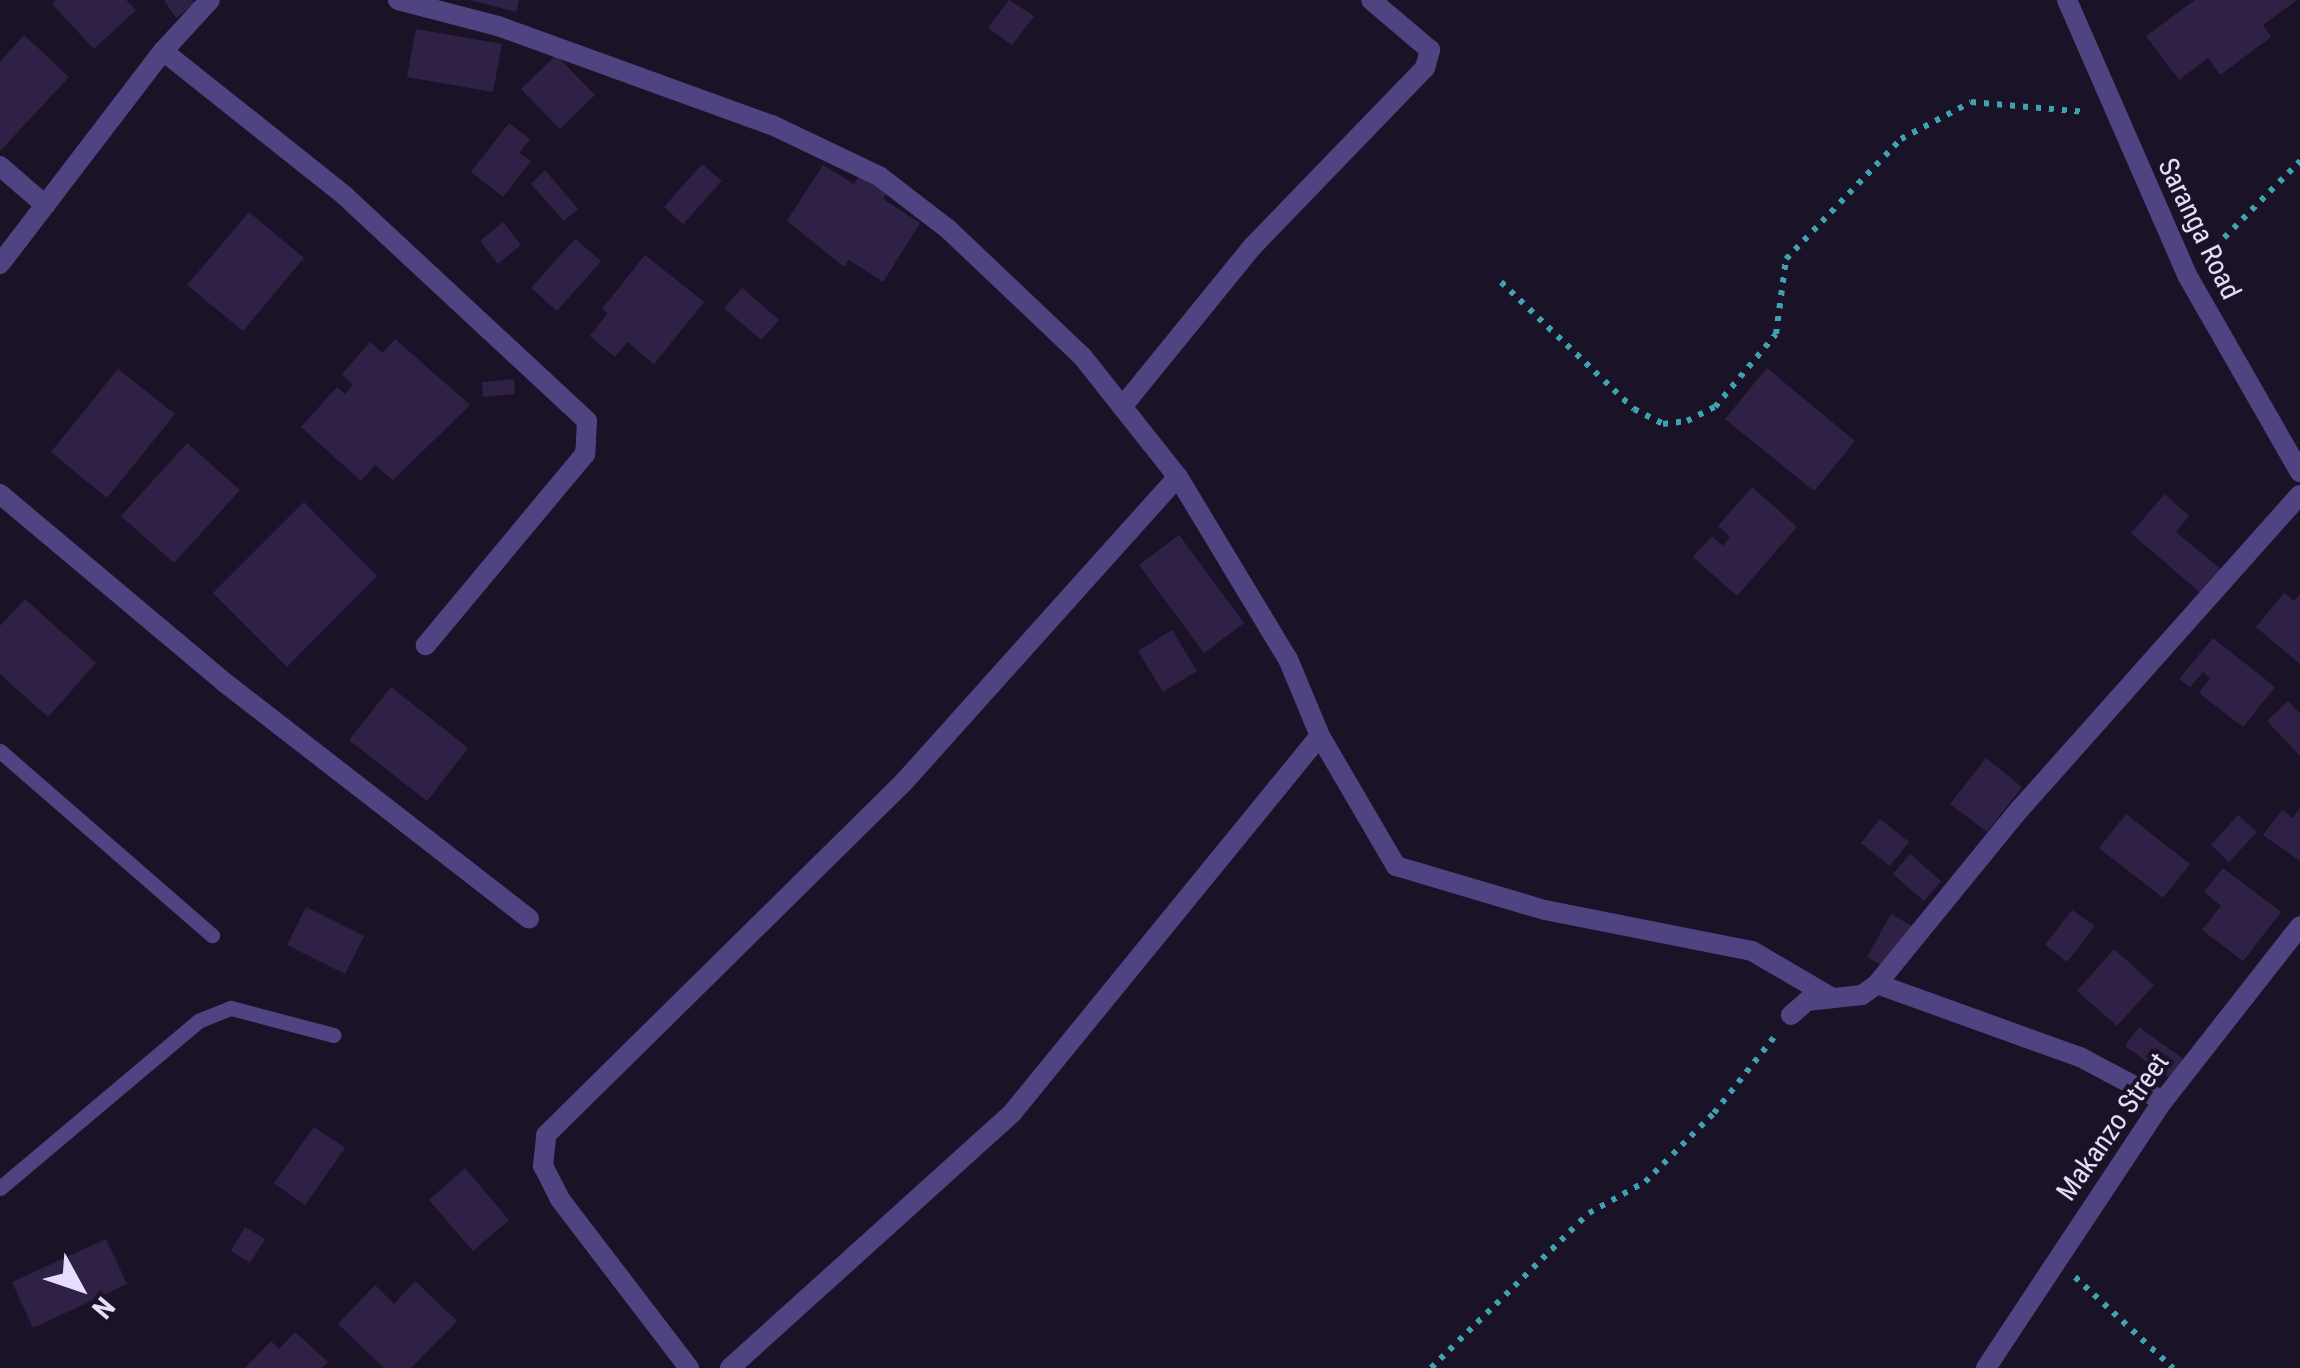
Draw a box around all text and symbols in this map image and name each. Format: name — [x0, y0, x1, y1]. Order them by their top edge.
street label: Saranga Road — [2150, 153, 2248, 305]
street label: Makanzo Street — [2050, 1047, 2176, 1207]
north arrow — [30, 1238, 130, 1338]
text: N — [85, 1290, 122, 1325]

